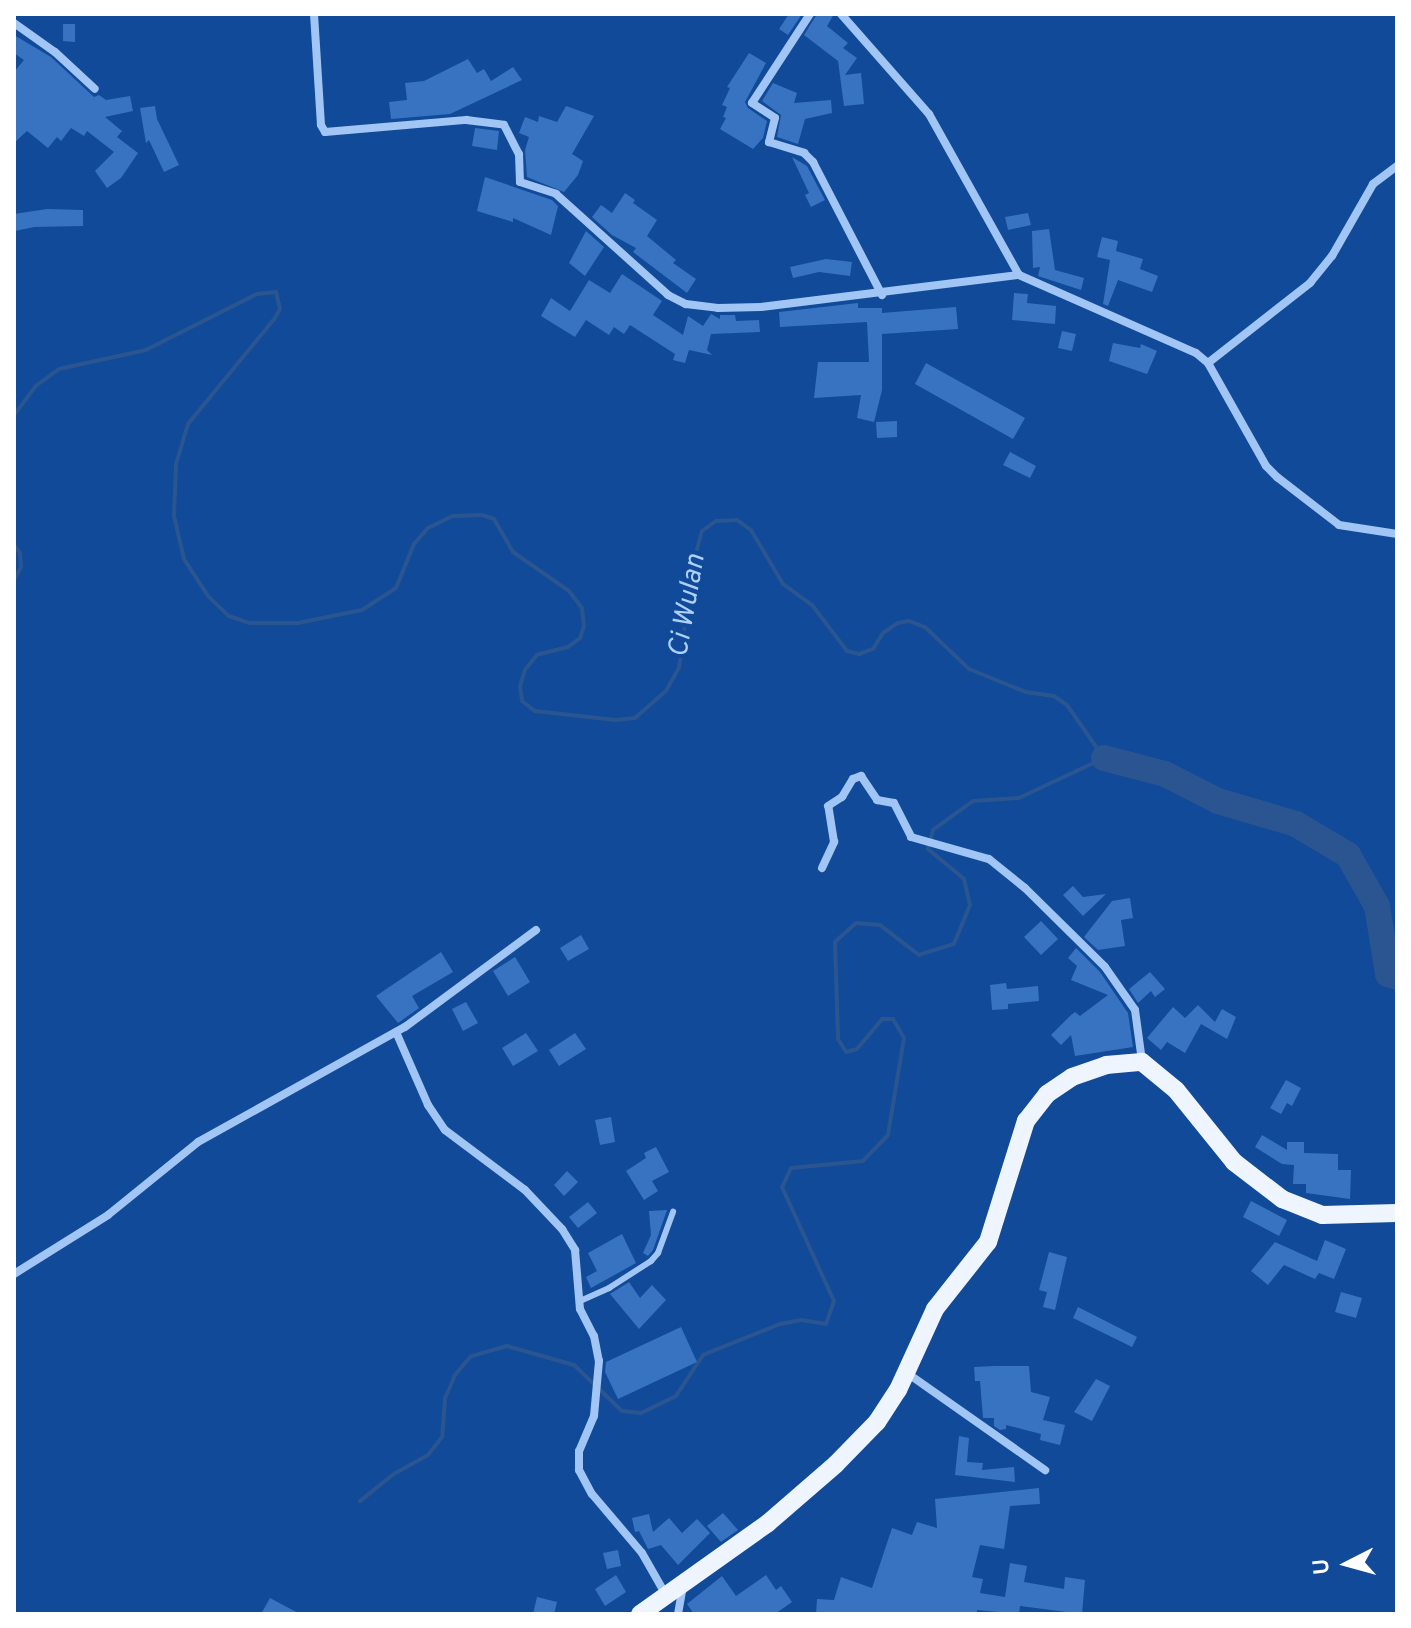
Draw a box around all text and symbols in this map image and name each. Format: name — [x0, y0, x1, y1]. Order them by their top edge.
water label: Ci Wulan — [662, 551, 714, 661]
north arrow — [1307, 1524, 1387, 1604]
text: U — [1308, 1557, 1337, 1576]

